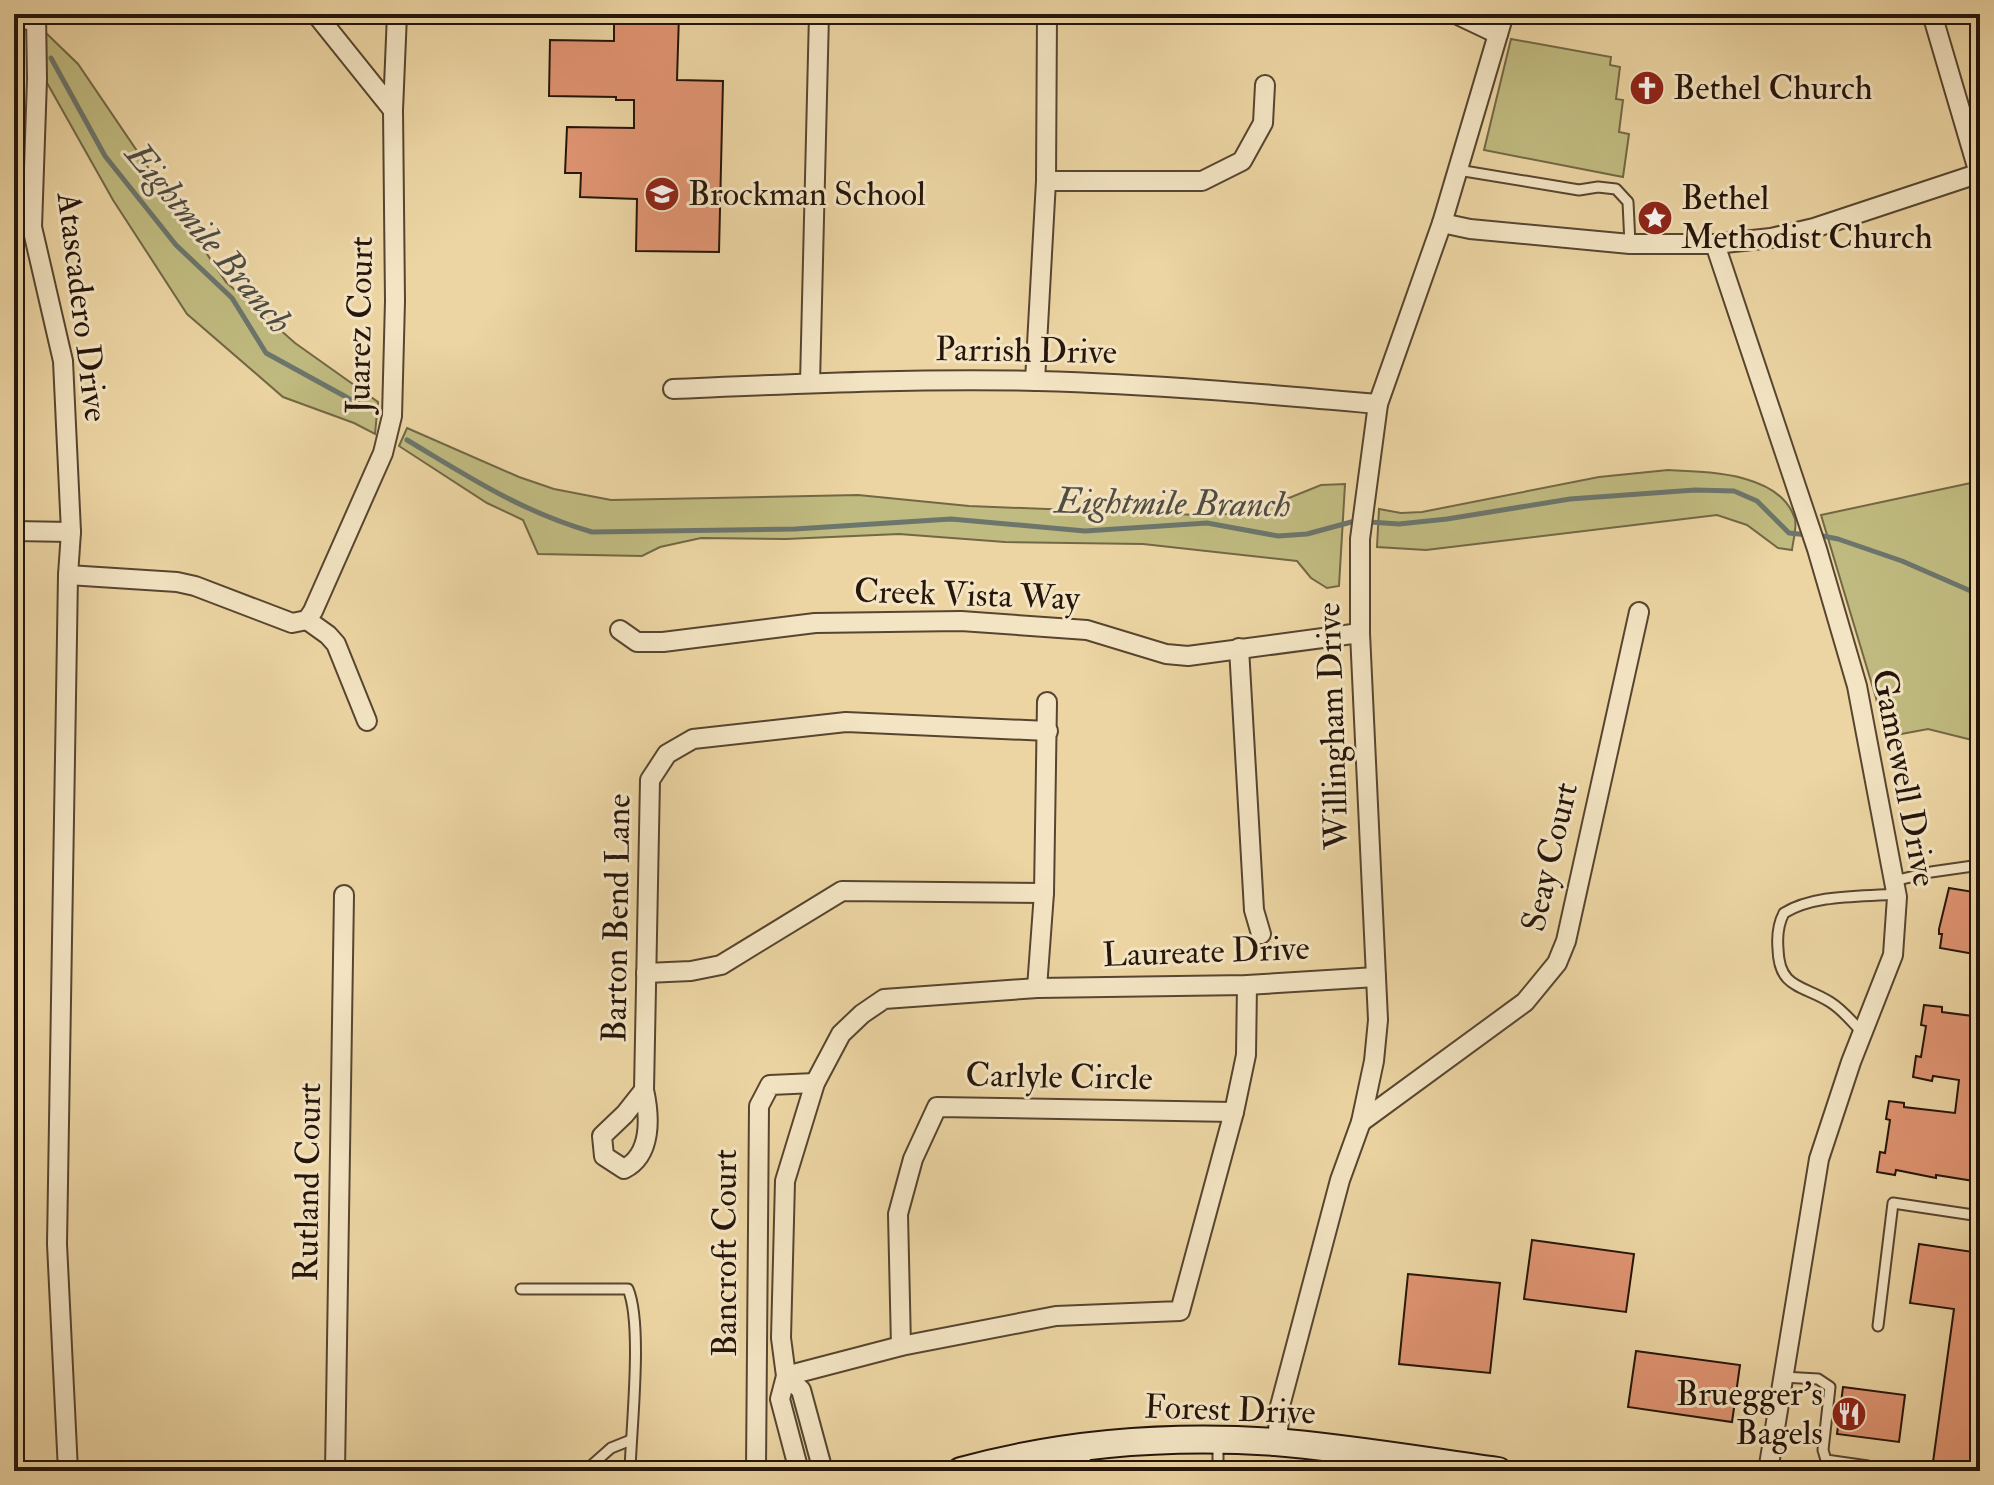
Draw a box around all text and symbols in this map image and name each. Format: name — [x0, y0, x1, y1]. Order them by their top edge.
place label: Bethel Church — [1673, 67, 1873, 110]
church icon: Bethel Church — [1628, 69, 1666, 107]
water label: Eightmile Branch — [115, 132, 302, 343]
place label: Brockman School — [688, 173, 926, 216]
school or university icon: Brockman School — [643, 175, 681, 213]
place label: Bethel Methodist Church — [1681, 177, 1933, 259]
street label: Atascadero Drive — [46, 189, 117, 424]
place icon: Bethel Methodist Church — [1636, 199, 1674, 237]
street label: Juarez Court — [337, 236, 383, 415]
street label: Parrish Drive — [935, 328, 1117, 374]
water label: Eightmile Branch — [1053, 478, 1291, 528]
street label: Creek Vista Way — [853, 570, 1082, 620]
street label: Willingham Drive — [1307, 602, 1359, 851]
street label: Gamewell Drive — [1862, 666, 1946, 890]
street label: Seay Court — [1512, 778, 1588, 936]
street label: Barton Bend Lane — [593, 793, 641, 1043]
street label: Laureate Drive — [1102, 927, 1310, 977]
street label: Carlyle Circle — [965, 1054, 1153, 1100]
street label: Rutland Court — [285, 1082, 331, 1282]
street label: Bancroft Court — [704, 1149, 747, 1357]
place label: Bruegger's Bagels — [1676, 1373, 1823, 1455]
street label: Forest Drive — [1144, 1386, 1316, 1434]
restaurant icon: Bruegger's Bagels — [1830, 1395, 1868, 1433]

